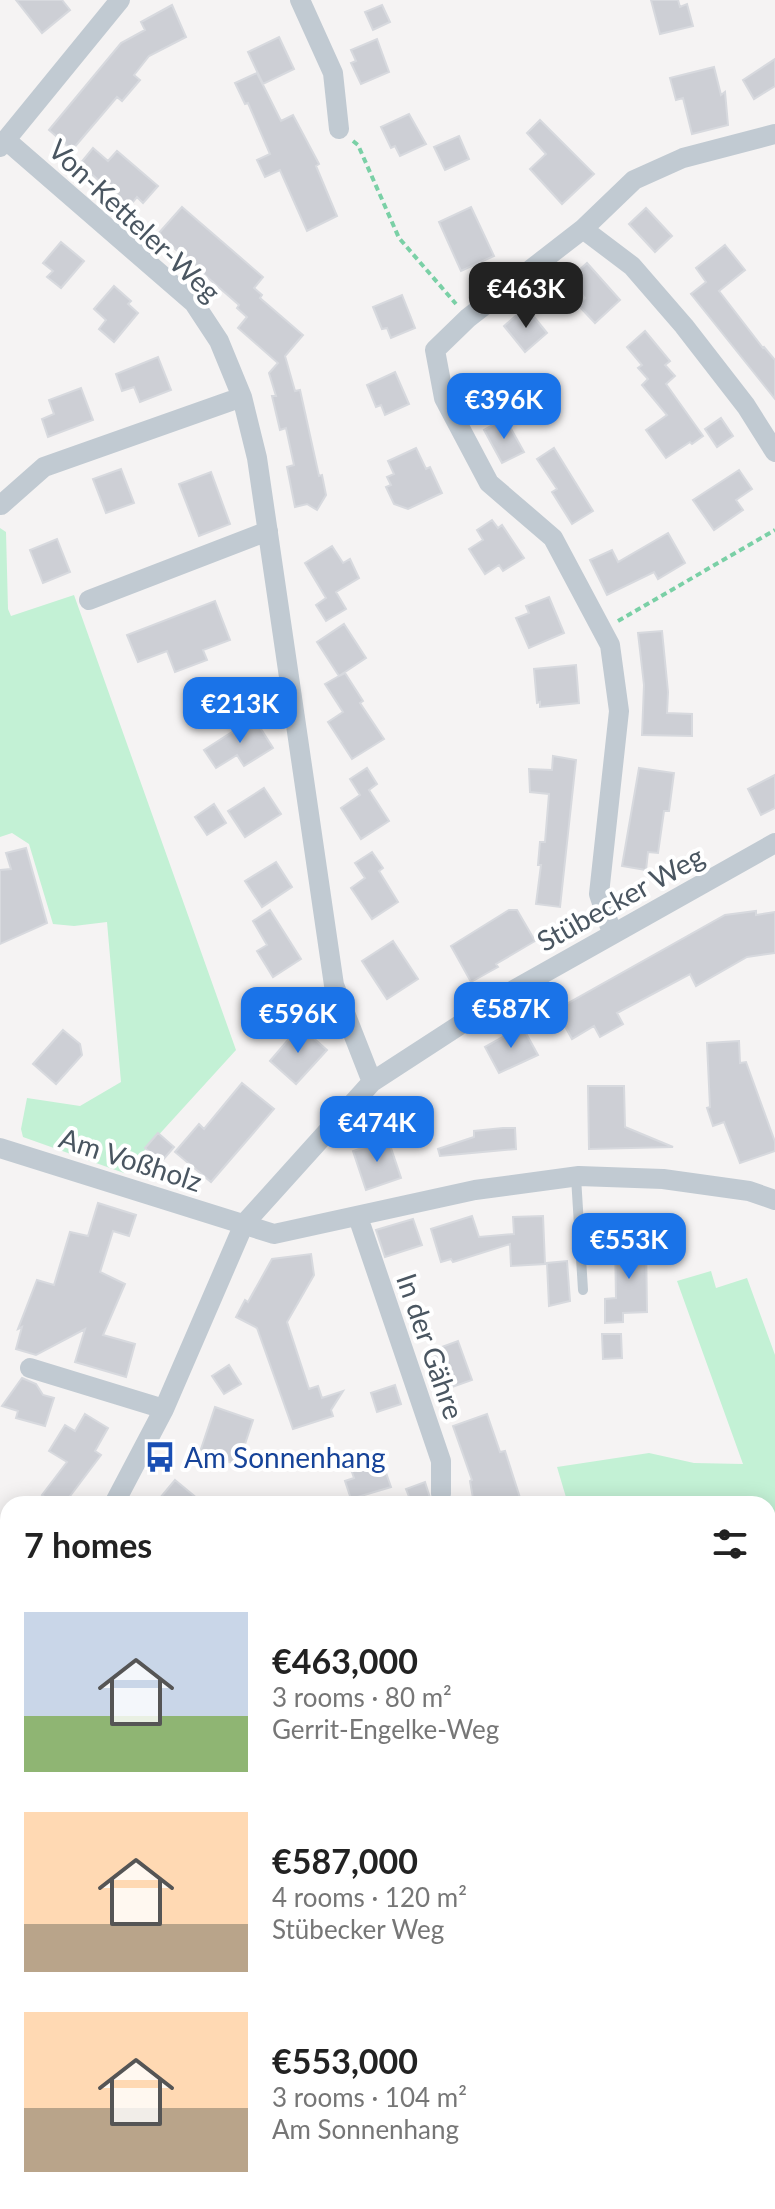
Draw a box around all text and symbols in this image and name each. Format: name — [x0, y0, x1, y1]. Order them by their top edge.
street label: Von-Ketteler-Weg — [42, 132, 228, 308]
pin: €463K — [470, 262, 582, 330]
text: €463K — [487, 272, 565, 304]
pin: €396K — [448, 373, 560, 441]
text: €396K — [465, 383, 543, 415]
pin: €213K — [184, 677, 296, 745]
text: €213K — [201, 687, 279, 719]
street label: Stübecker Weg — [531, 838, 709, 958]
pin: €587K — [455, 982, 567, 1050]
pin: €596K — [242, 987, 354, 1055]
text: €587K — [472, 992, 550, 1024]
text: €596K — [259, 997, 337, 1029]
pin: €474K — [321, 1096, 433, 1164]
text: €474K — [338, 1106, 416, 1138]
street label: Am Voßholz — [55, 1120, 207, 1198]
pin: €553K — [573, 1213, 685, 1281]
text: €553K — [590, 1223, 668, 1255]
street label: In der Gähre — [390, 1269, 472, 1423]
bus stop icon: Am Sonnenhang — [143, 1440, 177, 1474]
place label: Am Sonnenhang — [184, 1440, 385, 1474]
icon: filters — [708, 1522, 752, 1566]
text: 7 homes — [24, 1524, 152, 1565]
text: €463,000 — [272, 1640, 418, 1681]
icon: home — [88, 1644, 184, 1740]
text: 3 rooms · 80 m² — [272, 1681, 452, 1713]
text: Gerrit-Engelke-Weg — [272, 1713, 499, 1745]
text: €587,000 — [272, 1840, 418, 1881]
icon: home — [88, 1844, 184, 1940]
text: 4 rooms · 120 m² — [272, 1881, 467, 1913]
text: Stübecker Weg — [272, 1913, 444, 1945]
text: €553,000 — [272, 2040, 418, 2081]
icon: home — [88, 2044, 184, 2140]
text: 3 rooms · 104 m² — [272, 2081, 467, 2113]
text: Am Sonnenhang — [272, 2113, 459, 2145]

